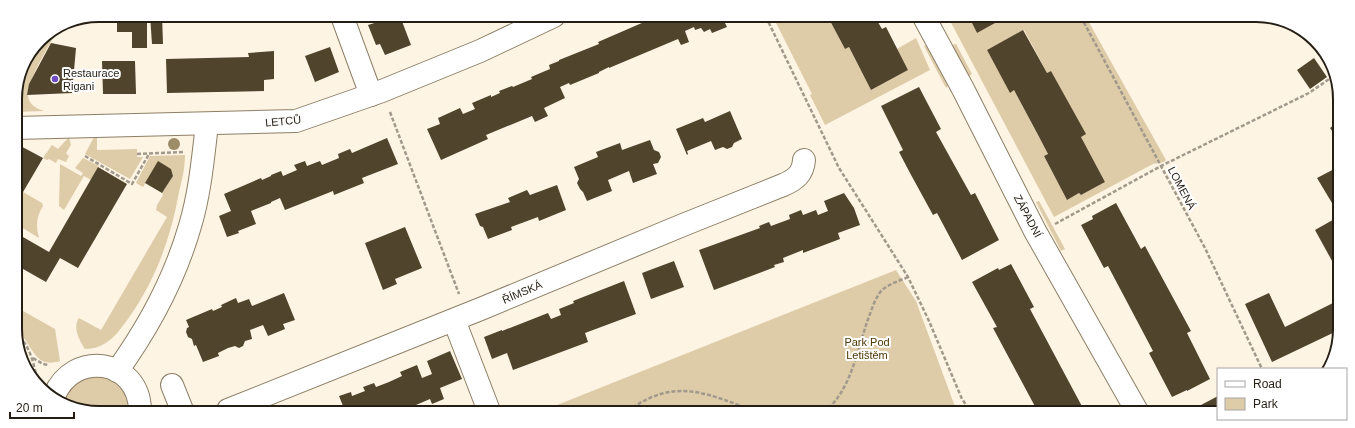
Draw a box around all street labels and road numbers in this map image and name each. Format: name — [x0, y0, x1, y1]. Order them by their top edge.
street label: LETCŮ — [265, 113, 302, 129]
street label: LOMENÁ — [1166, 165, 1199, 212]
street label: ZÁPADNÍ — [1012, 192, 1045, 240]
street label: ŘÍMSKÁ — [500, 278, 544, 306]

